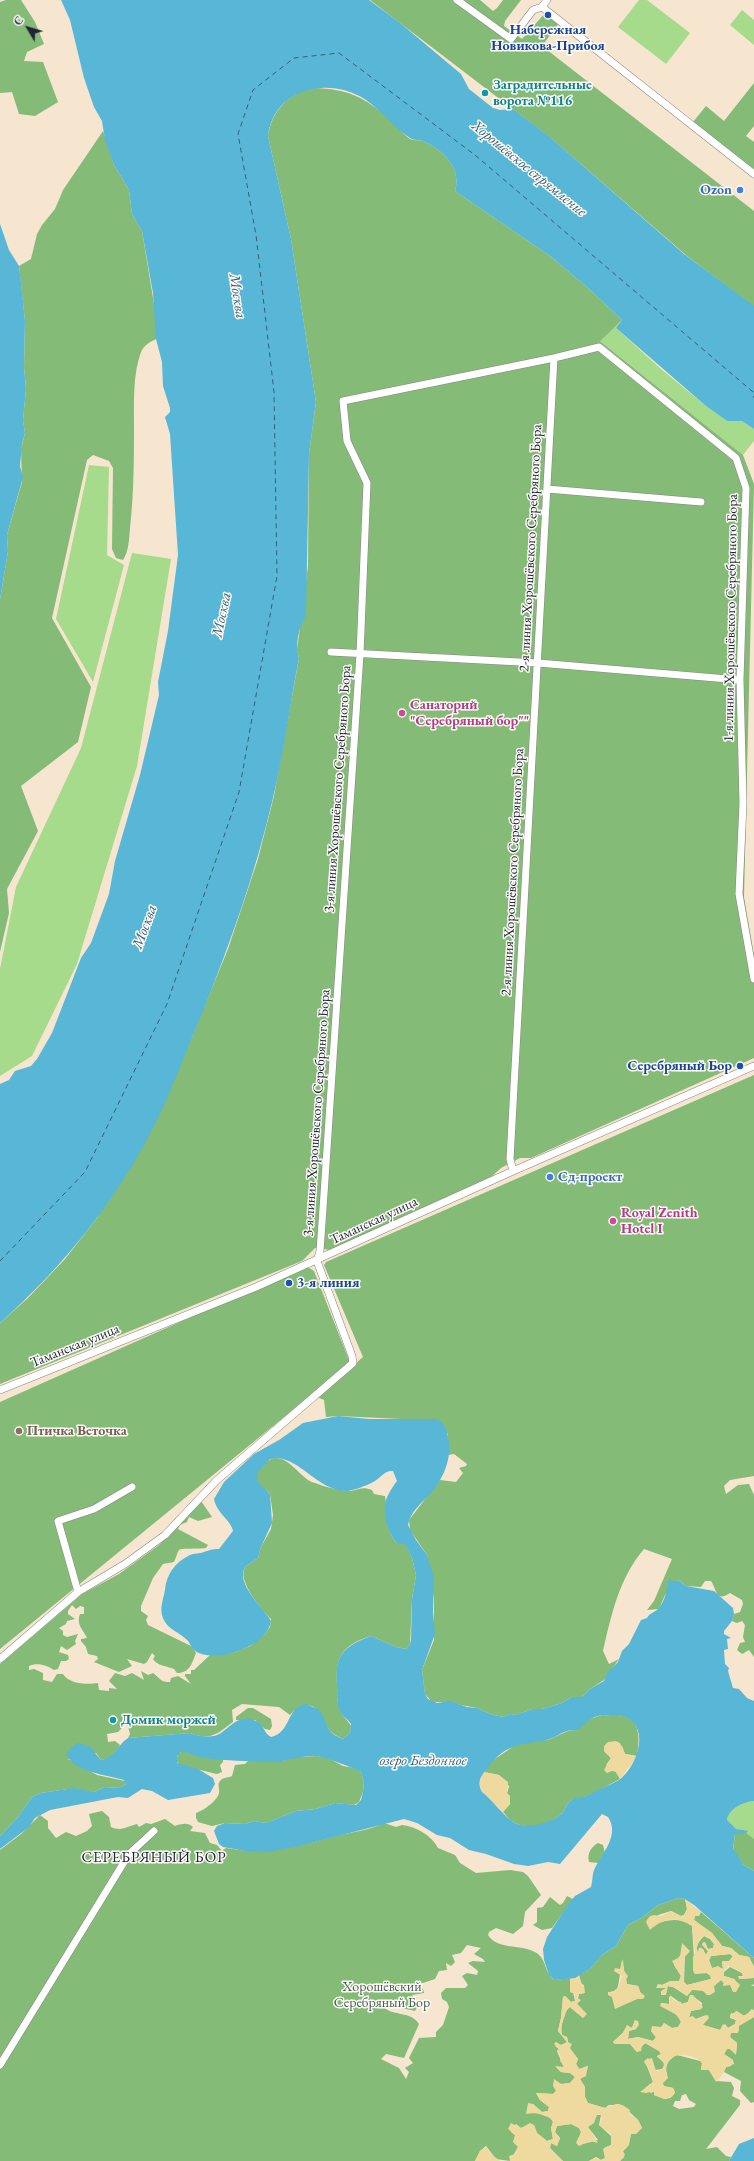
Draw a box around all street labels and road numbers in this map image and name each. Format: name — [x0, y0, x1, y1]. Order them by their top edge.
street label: 2-я линия Хорошёвского Серебряного Бора — [516, 424, 546, 672]
street label: 1-я линия Хорошёвского Серебряного Бора — [720, 494, 742, 742]
street label: 3-я линия Хорошёвского Серебряного Бора — [321, 665, 355, 913]
street label: 2-я линия Хорошёвского Серебряного Бора — [498, 748, 528, 996]
street label: 3-я линия Хорошёвского Серебряного Бора — [300, 989, 334, 1237]
street label: Таманская улица — [328, 1193, 420, 1249]
street label: Таманская улица — [28, 1321, 122, 1371]

